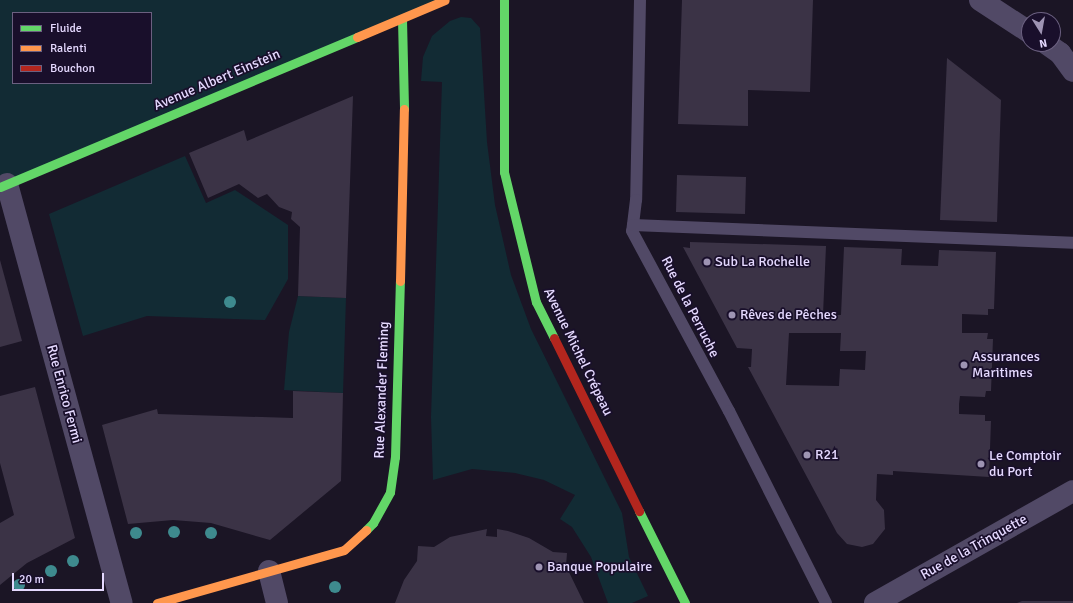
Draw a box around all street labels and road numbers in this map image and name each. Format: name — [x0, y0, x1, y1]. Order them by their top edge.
street label: Avenue Albert Einstein — [151, 46, 283, 114]
street label: Rue de la Perruche — [657, 254, 723, 360]
street label: Avenue Michel Crépeau — [540, 285, 616, 419]
street label: Rue Alexander Fleming — [371, 321, 393, 459]
street label: Rue Enrico Fermi — [43, 343, 85, 445]
street label: Rue de la Trinquette — [918, 511, 1030, 583]

